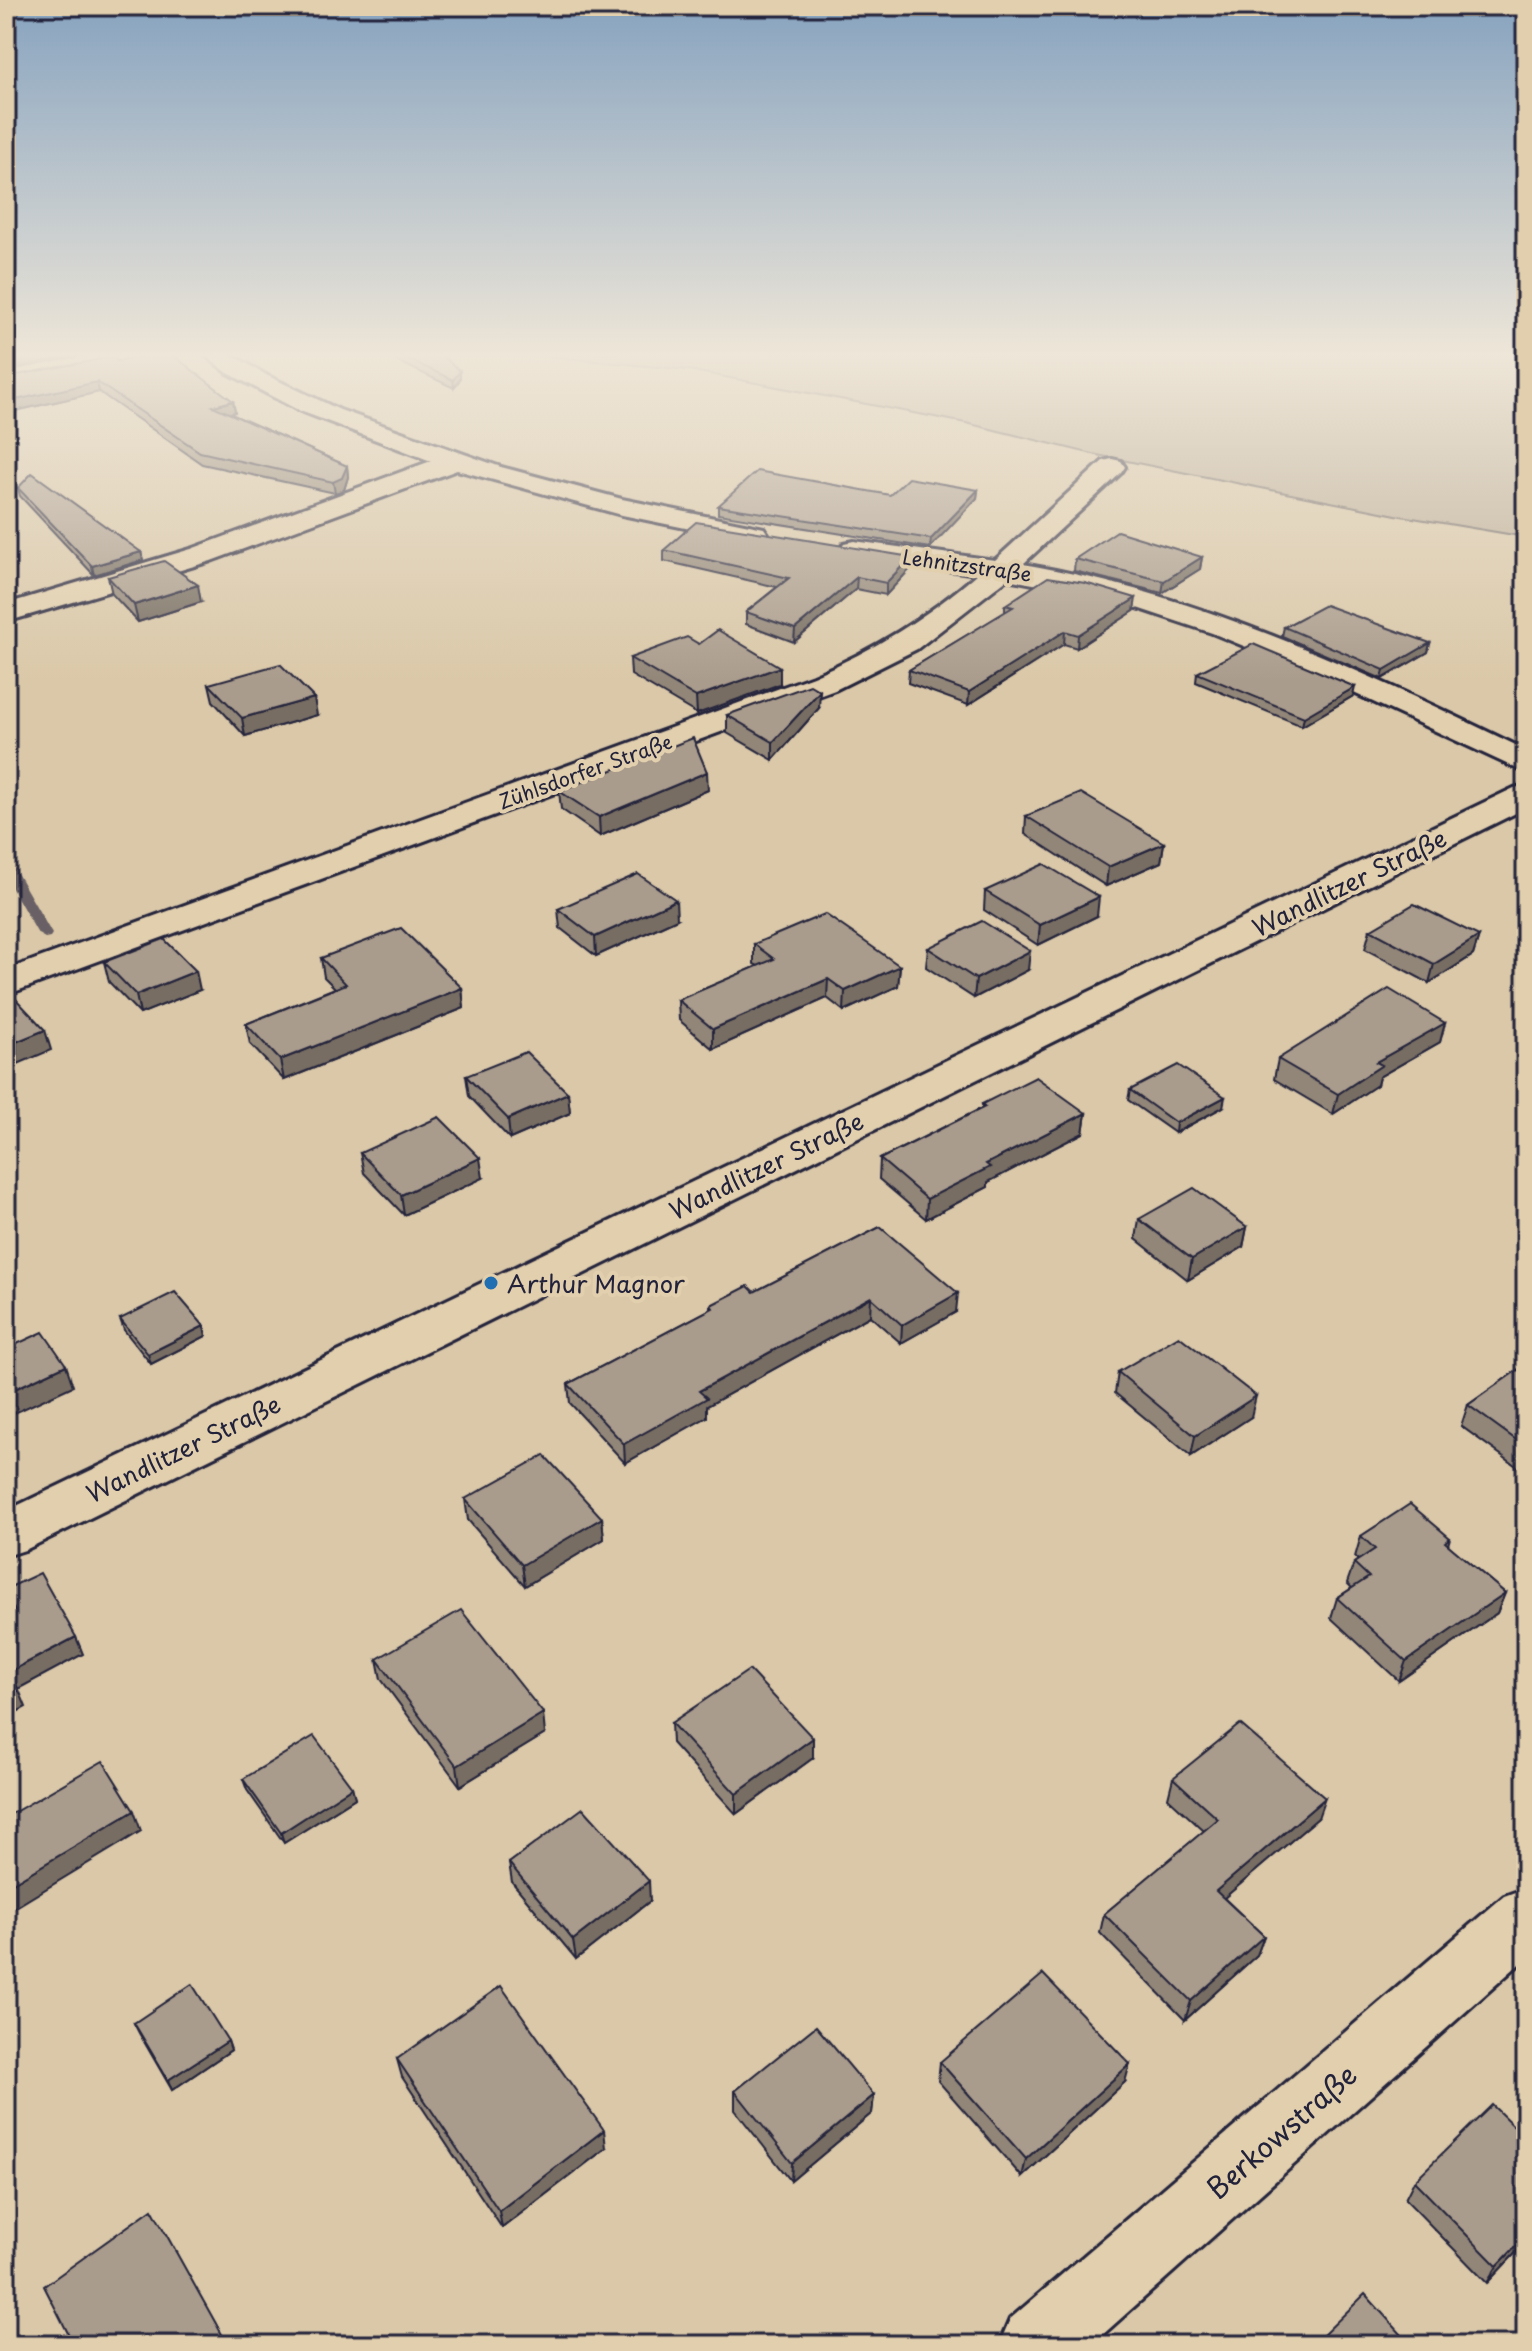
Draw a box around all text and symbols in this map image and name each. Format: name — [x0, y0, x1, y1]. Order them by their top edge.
street label: Lehnitzstraße — [901, 541, 1033, 589]
street label: Zühlsdorfer Straße — [494, 726, 676, 816]
street label: Wandlitzer Straße — [1246, 819, 1452, 945]
street label: Wandlitzer Straße — [663, 1102, 869, 1228]
place label: Arthur Magnor — [507, 1265, 685, 1301]
marker: Arthur Magnor — [482, 1274, 500, 1292]
street label: Wandlitzer Straße — [80, 1385, 286, 1511]
street label: Berkowstraße — [1196, 2053, 1366, 2209]

